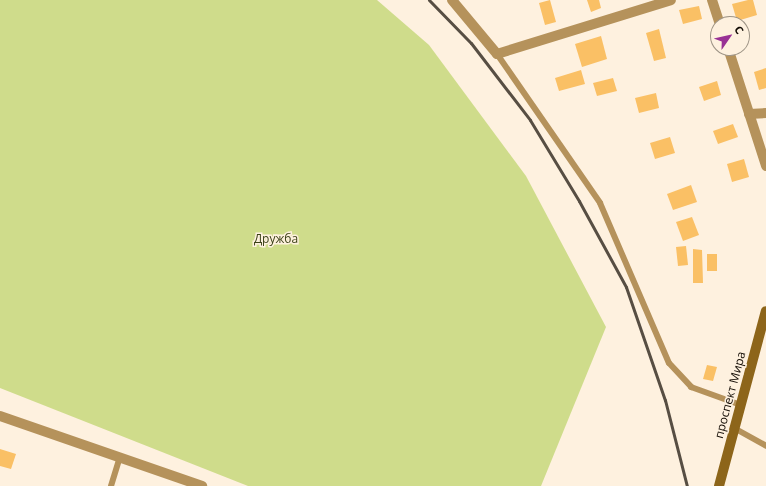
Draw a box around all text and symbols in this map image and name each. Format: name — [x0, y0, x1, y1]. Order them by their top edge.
north arrow — [710, 16, 750, 56]
text: С — [731, 22, 748, 37]
park label: Дружба — [254, 232, 298, 246]
street label: проспект Мира — [711, 350, 749, 440]

